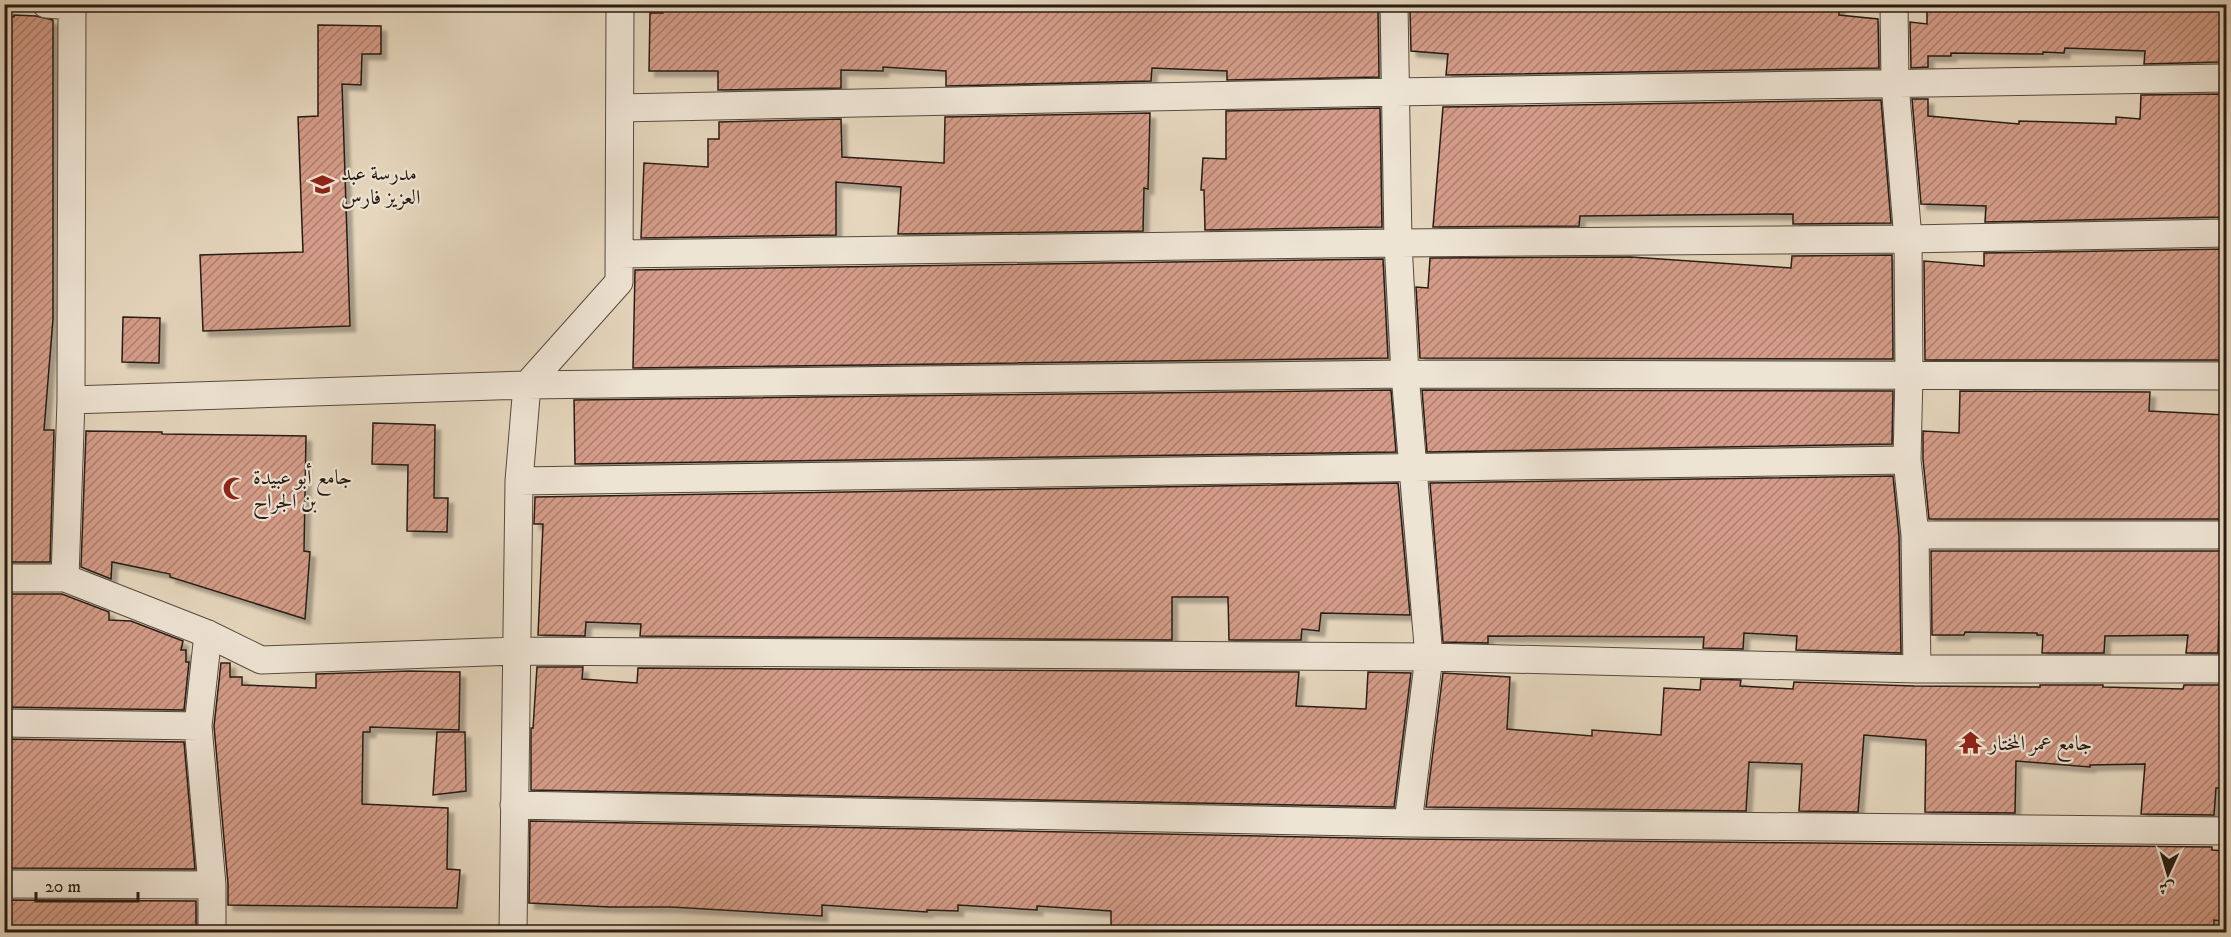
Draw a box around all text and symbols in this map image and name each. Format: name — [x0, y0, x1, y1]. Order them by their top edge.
place label: مدرسة عبد العزيز فارس — [341, 161, 421, 211]
school or university icon: مدرسة عبد العزيز فارس — [310, 172, 336, 198]
place label: جامع أبو عبيدة بن الجراح — [253, 462, 352, 520]
mosque icon: جامع أبو عبيدة بن الجراح — [222, 476, 248, 502]
temple icon: جامع عمر المختار — [1958, 730, 1984, 756]
place label: جامع عمر المختار — [1987, 731, 2092, 762]
north arrow — [2138, 844, 2198, 904]
scale bar — [36, 865, 138, 903]
text: 20 m — [45, 876, 81, 898]
text: ش — [2158, 877, 2176, 898]

